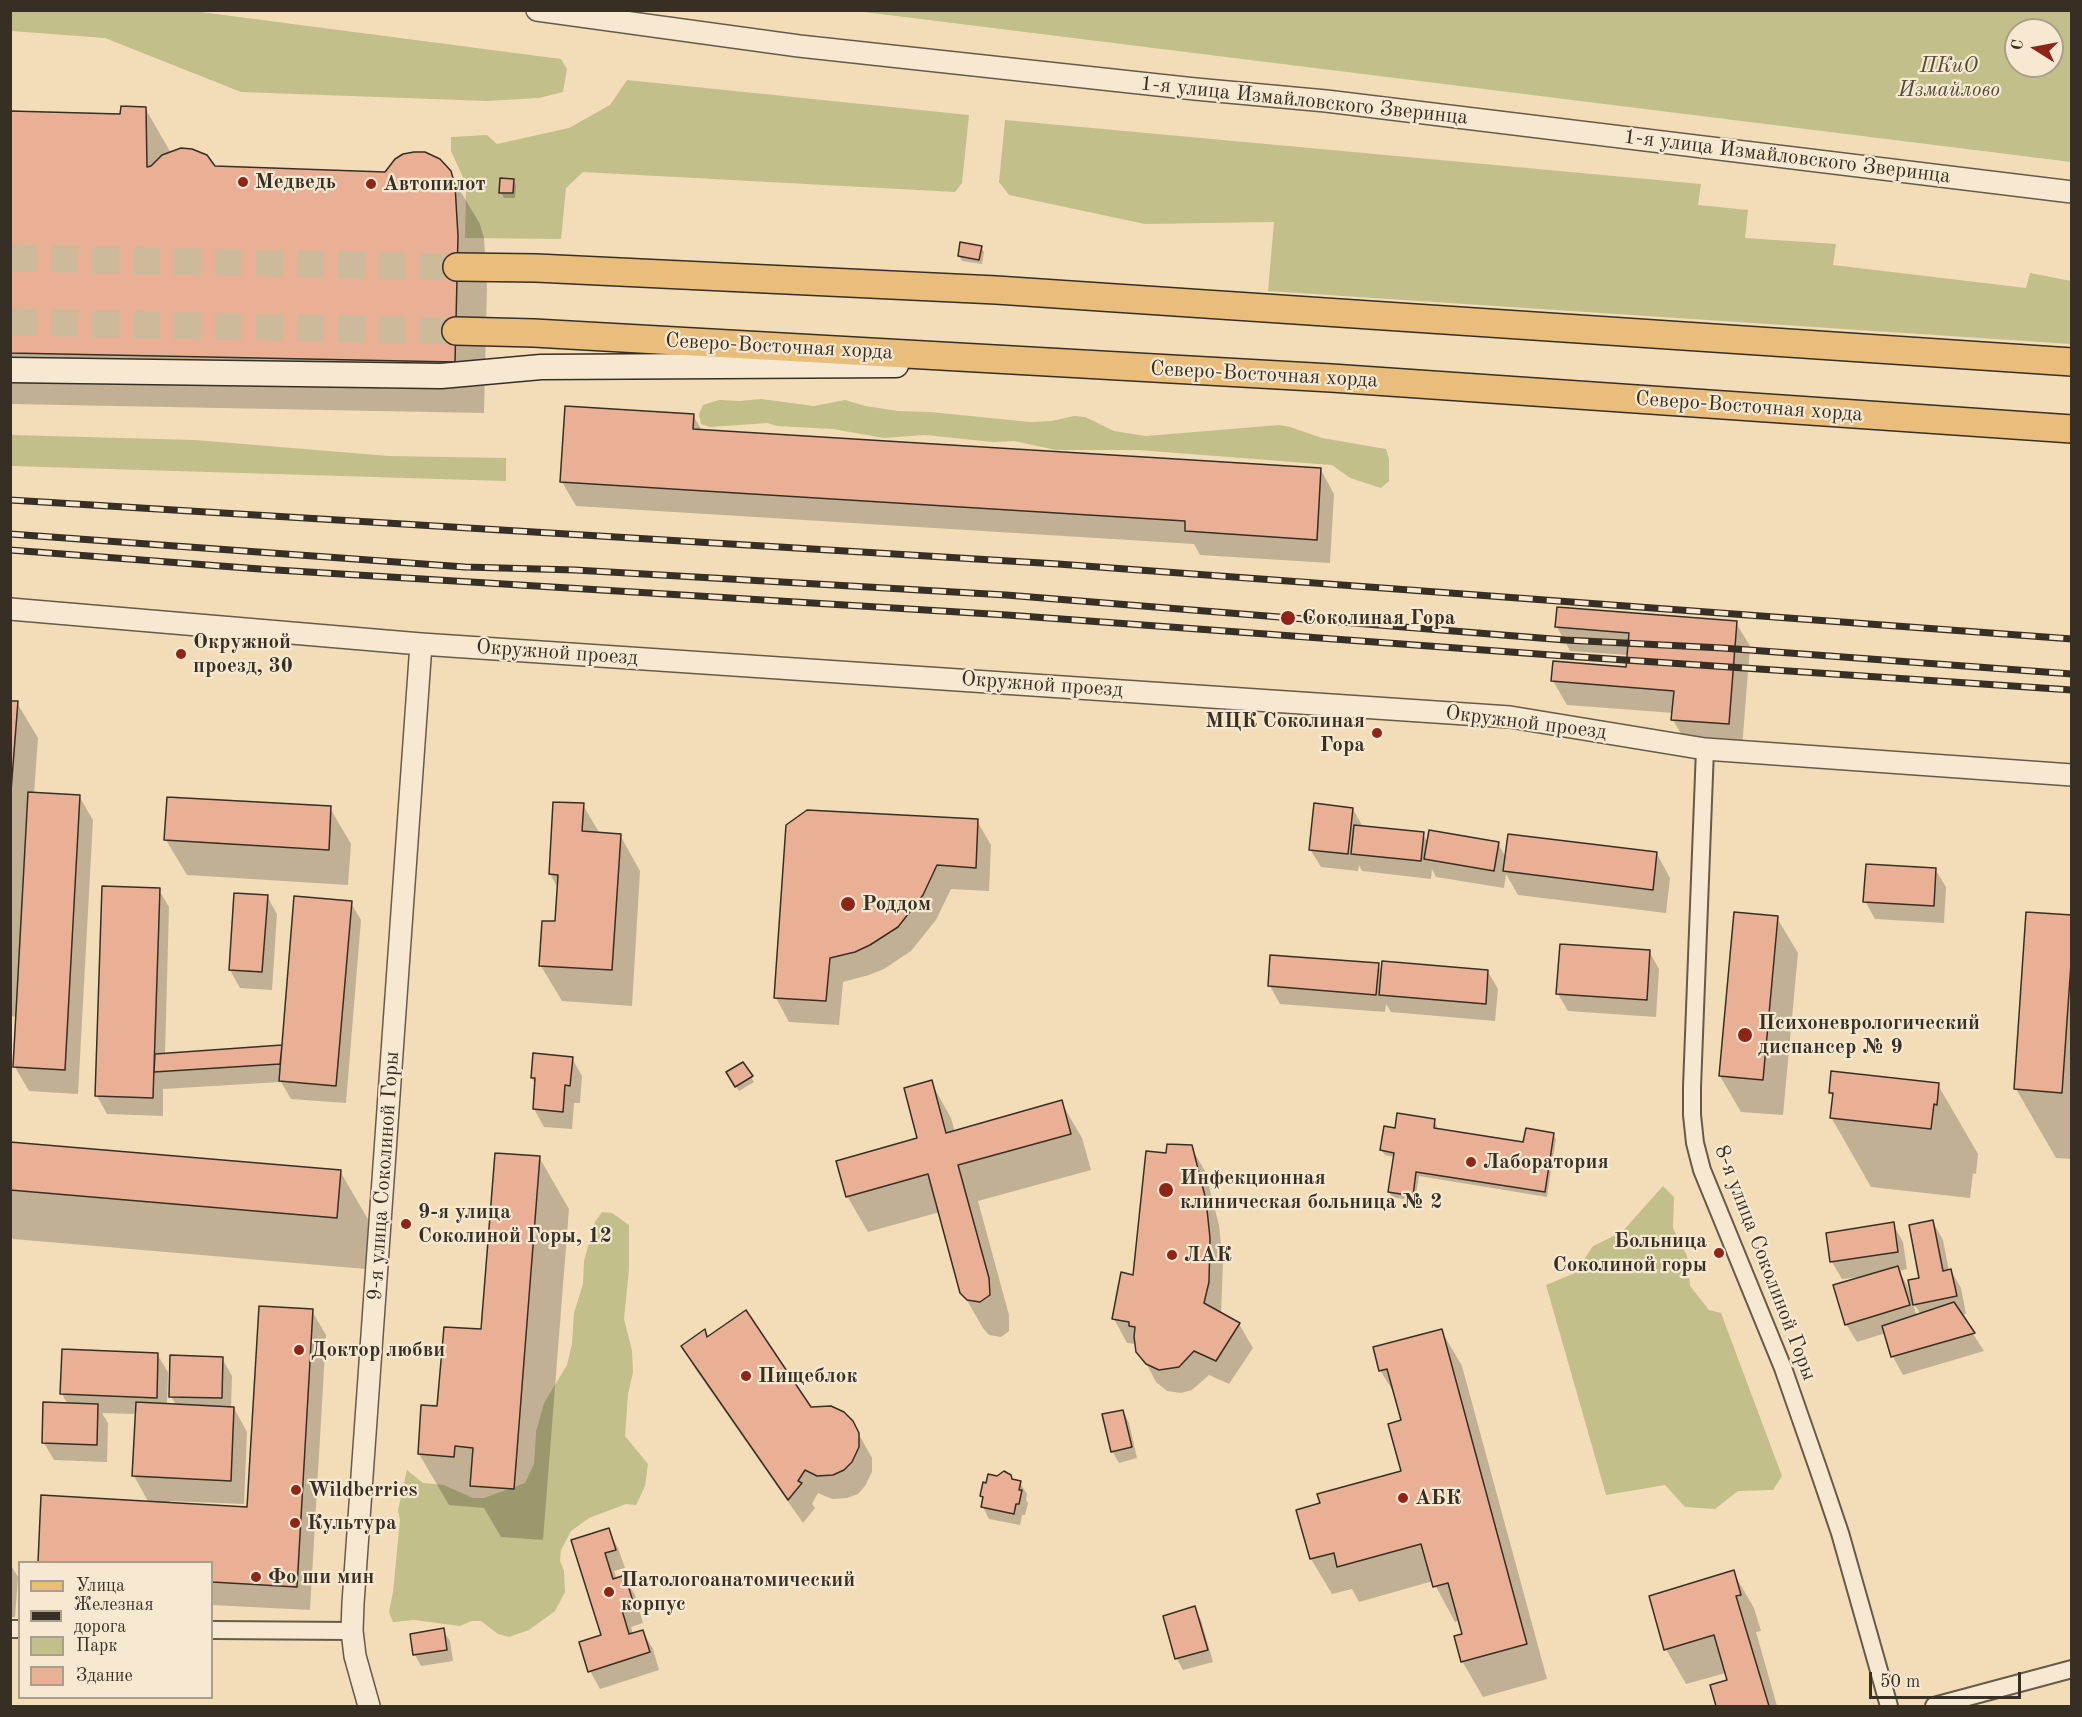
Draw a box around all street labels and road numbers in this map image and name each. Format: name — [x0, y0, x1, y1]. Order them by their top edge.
street label: 1-я улица Измайловского Зверинца — [1139, 71, 1469, 131]
street label: 1-я улица Измайловского Зверинца — [1622, 124, 1952, 190]
street label: Северо-Восточная хорда — [665, 328, 893, 366]
street label: Северо-Восточная хорда — [1150, 356, 1378, 394]
street label: Северо-Восточная хорда — [1634, 386, 1864, 428]
street label: Окружной проезд — [475, 635, 639, 671]
street label: Окружной проезд — [960, 667, 1124, 703]
street label: Окружной проезд — [1444, 701, 1608, 745]
street label: 9-я улица Соколиной Горы — [363, 1050, 405, 1302]
street label: 8-я улица Соколиной Горы — [1708, 1142, 1822, 1384]

